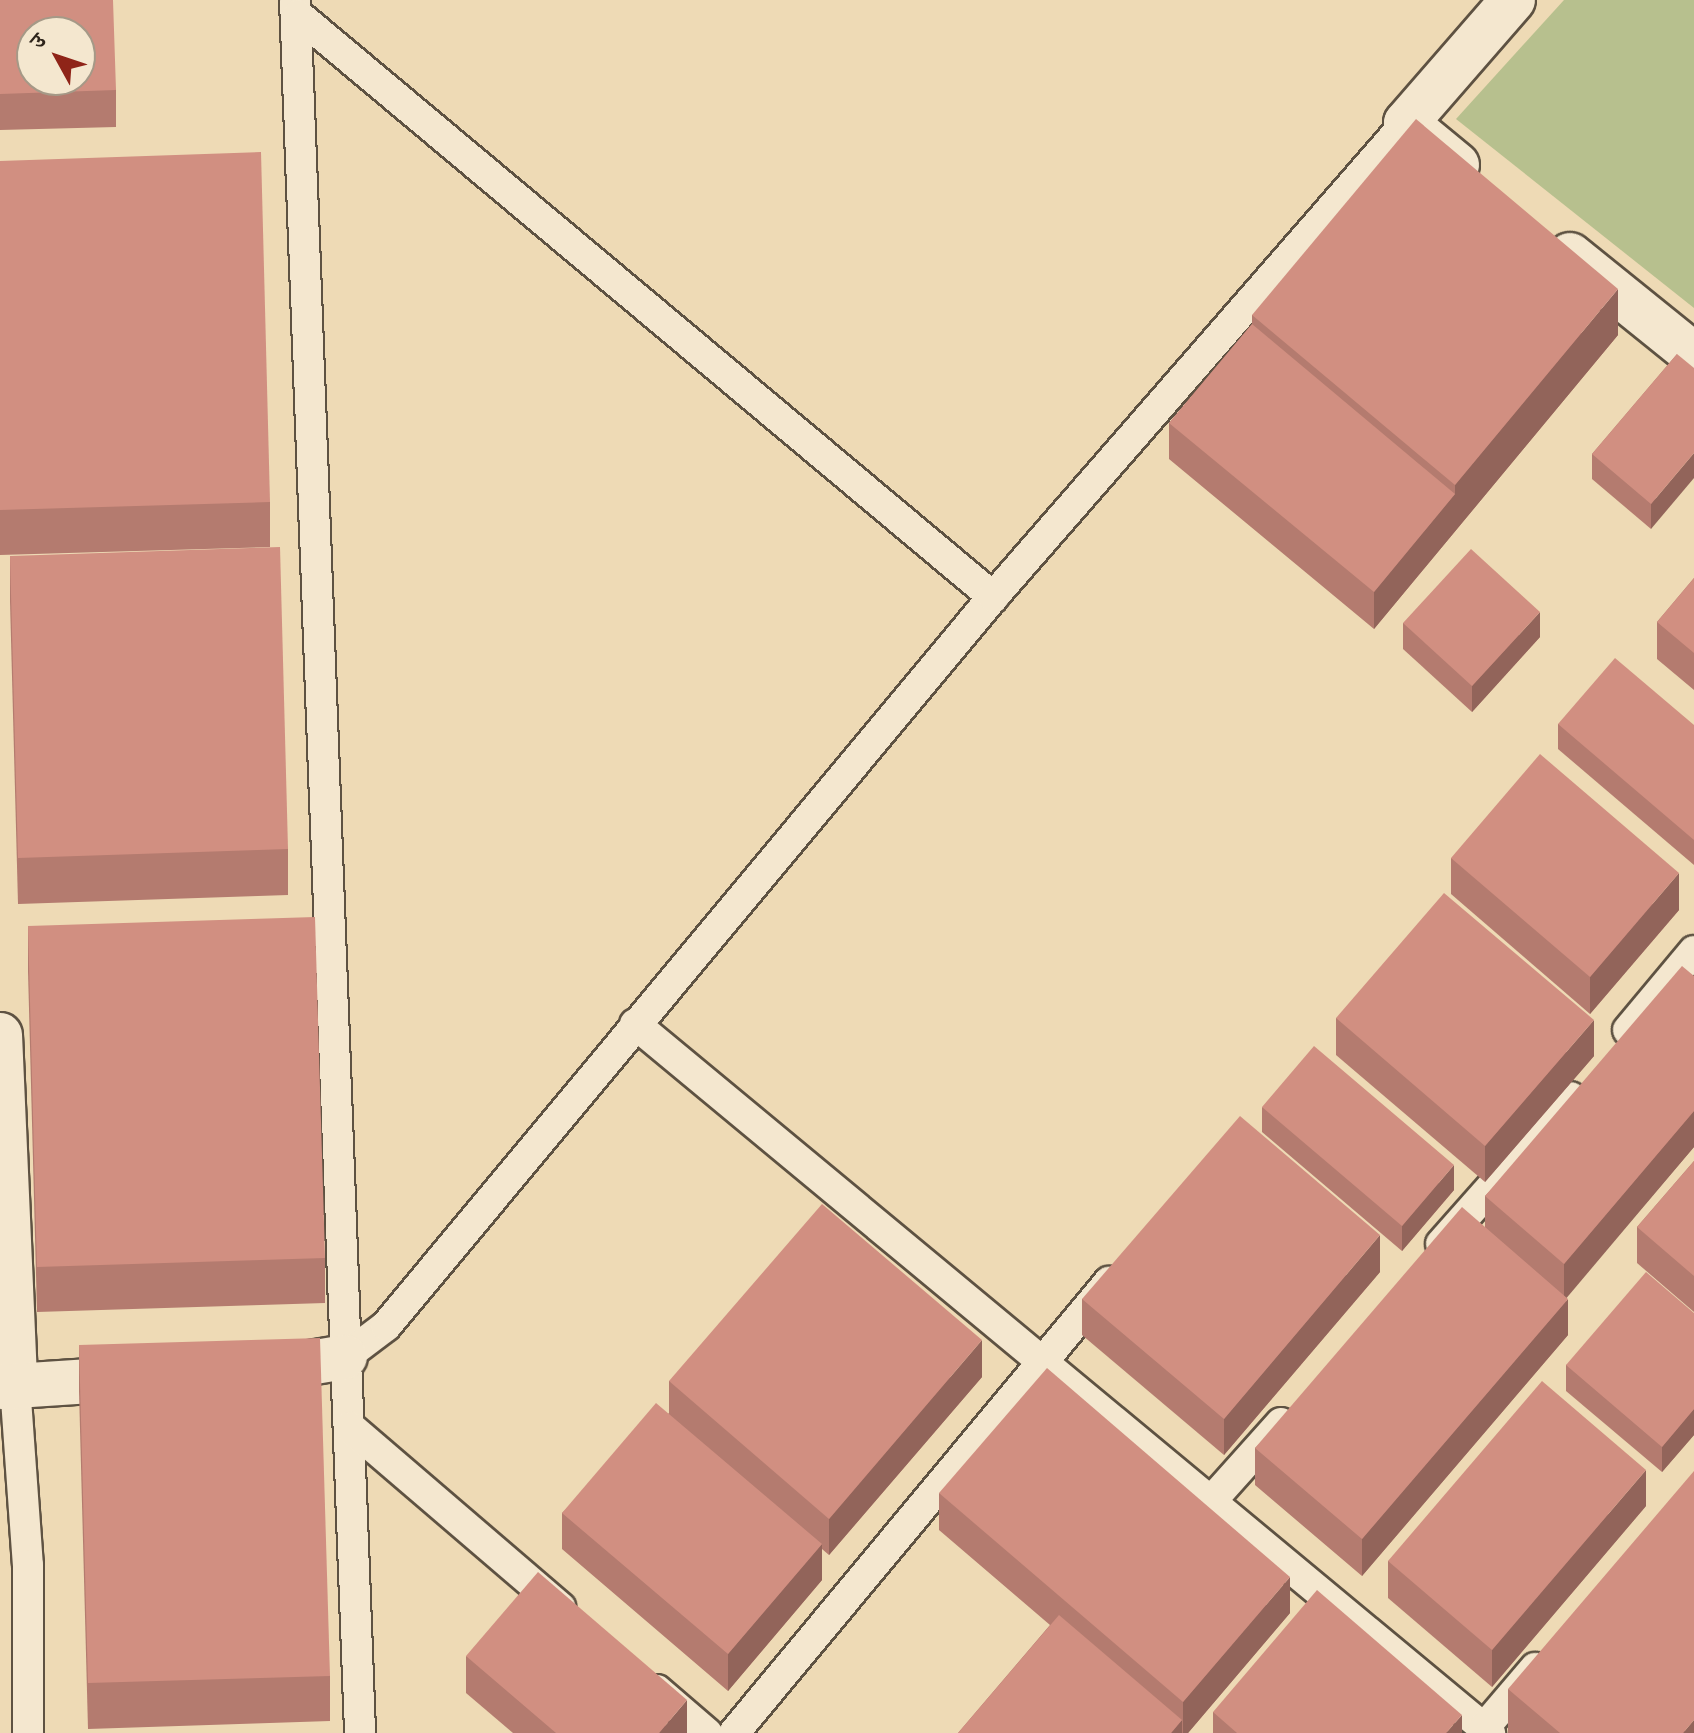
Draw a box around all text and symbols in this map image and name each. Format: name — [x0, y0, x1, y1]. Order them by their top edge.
north arrow — [16, 16, 96, 96]
text: उ — [25, 29, 53, 55]

